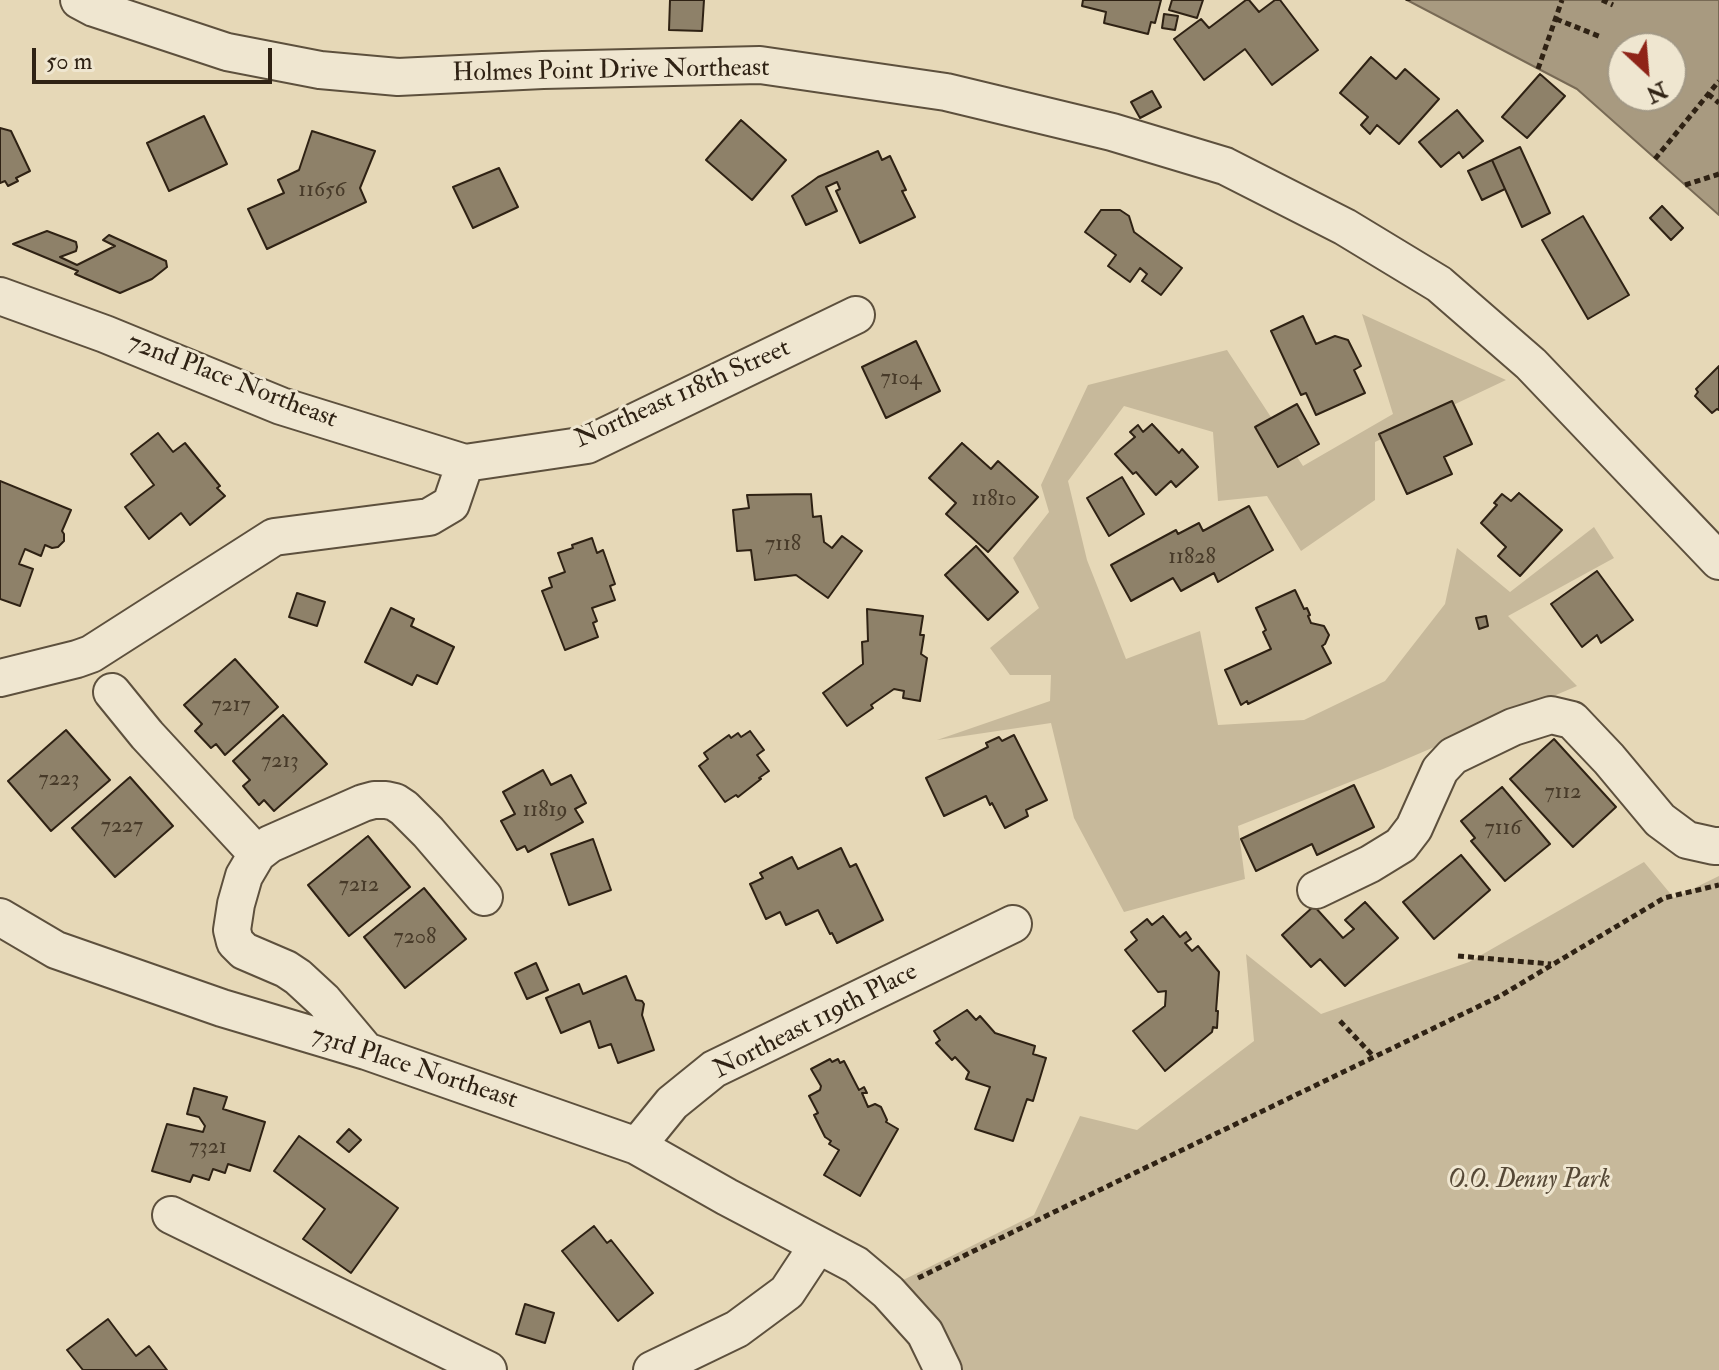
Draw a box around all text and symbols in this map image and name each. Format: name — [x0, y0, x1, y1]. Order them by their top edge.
scale bar — [36, 32, 276, 82]
north arrow — [1607, 32, 1687, 112]
text: 50 m — [46, 46, 92, 77]
street label: Holmes Point Drive Northeast — [452, 54, 770, 90]
text: N — [1642, 75, 1672, 109]
house number: 11656 — [298, 178, 346, 204]
street label: 72nd Place Northeast — [123, 328, 341, 436]
street label: Northeast 118th Street — [571, 334, 795, 456]
house number: 7104 — [881, 366, 921, 392]
house number: 11810 — [971, 487, 1017, 513]
house number: 7118 — [765, 532, 801, 558]
house number: 11828 — [1168, 545, 1216, 571]
house number: 7217 — [211, 693, 251, 719]
house number: 7213 — [261, 749, 299, 775]
house number: 7223 — [39, 767, 79, 793]
house number: 7112 — [1545, 780, 1581, 806]
house number: 11819 — [522, 798, 568, 824]
house number: 7227 — [101, 814, 143, 840]
house number: 7116 — [1485, 816, 1521, 842]
house number: 7212 — [339, 873, 379, 899]
house number: 7208 — [394, 925, 436, 951]
street label: Northeast 119th Place — [709, 957, 923, 1087]
street label: 73rd Place Northeast — [307, 1021, 521, 1117]
house number: 7321 — [189, 1135, 227, 1161]
park label: O.O. Denny Park — [1448, 1165, 1610, 1197]

